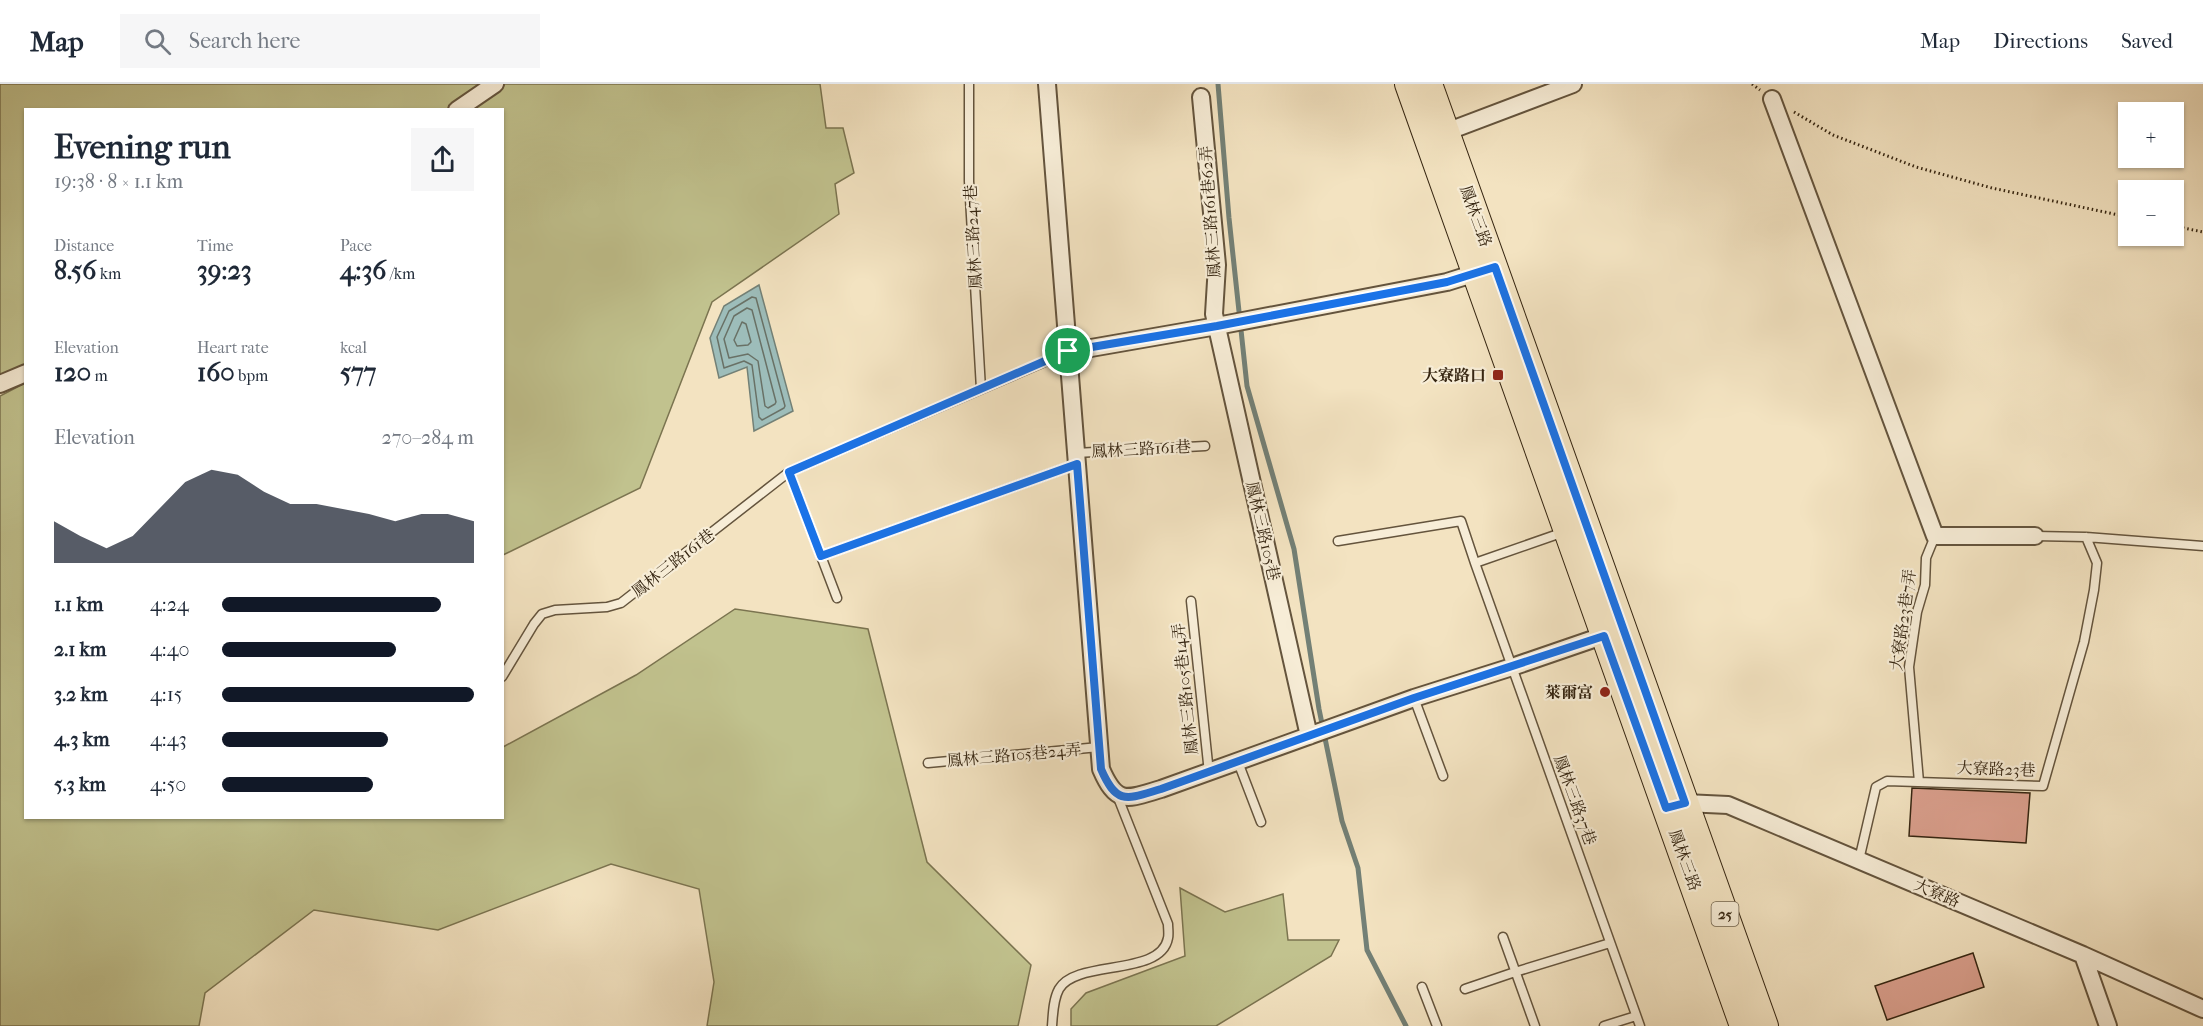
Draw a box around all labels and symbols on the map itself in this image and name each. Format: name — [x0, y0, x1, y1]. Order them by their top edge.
street label: 鳳林三路161巷62弄 — [1196, 145, 1224, 279]
street label: 鳳林三路 — [1456, 183, 1496, 249]
street label: 鳳林三路247巷 — [961, 184, 985, 290]
pin — [1042, 325, 1093, 376]
place label: 大寮路口 — [1422, 366, 1486, 385]
marker: 大寮路口 — [1491, 368, 1505, 382]
street label: 鳳林三路161巷 — [1091, 437, 1191, 461]
street label: 鳳林三路105巷 — [1242, 479, 1284, 583]
street label: 鳳林三路161巷 — [628, 525, 718, 601]
street label: 大寮路23巷7弄 — [1886, 568, 1920, 672]
street label: 鳳林三路105巷14弄 — [1169, 622, 1201, 756]
place label: 萊爾富 — [1545, 683, 1593, 702]
marker: 萊爾富 — [1598, 685, 1612, 699]
street label: 鳳林三路105巷24弄 — [946, 740, 1082, 770]
street label: 鳳林三路37巷 — [1550, 752, 1600, 848]
street label: 大寮路23巷 — [1956, 758, 2036, 780]
street label: 鳳林三路 — [1665, 827, 1705, 893]
street label: 大寮路 — [1911, 875, 1963, 911]
road number: 25 — [1712, 902, 1738, 926]

